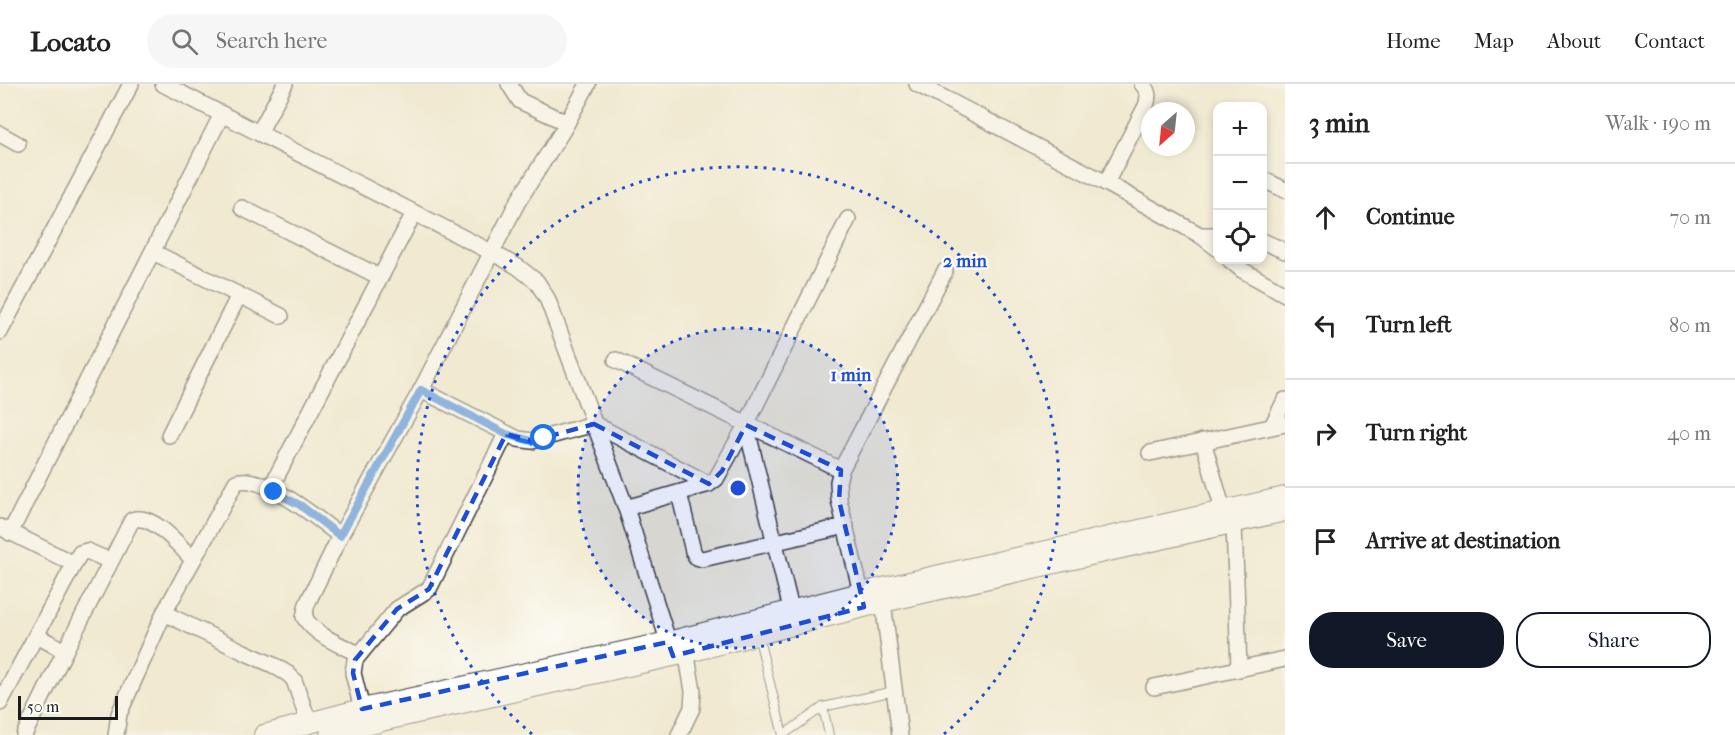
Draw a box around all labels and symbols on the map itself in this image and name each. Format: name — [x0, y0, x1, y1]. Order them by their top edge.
north arrow — [1141, 102, 1195, 156]
text: 2 min — [943, 251, 987, 272]
text: 1 min — [830, 365, 872, 386]
route start — [530, 424, 556, 450]
route end — [260, 478, 286, 504]
centre of rings — [728, 478, 748, 498]
scale bar — [18, 693, 118, 720]

